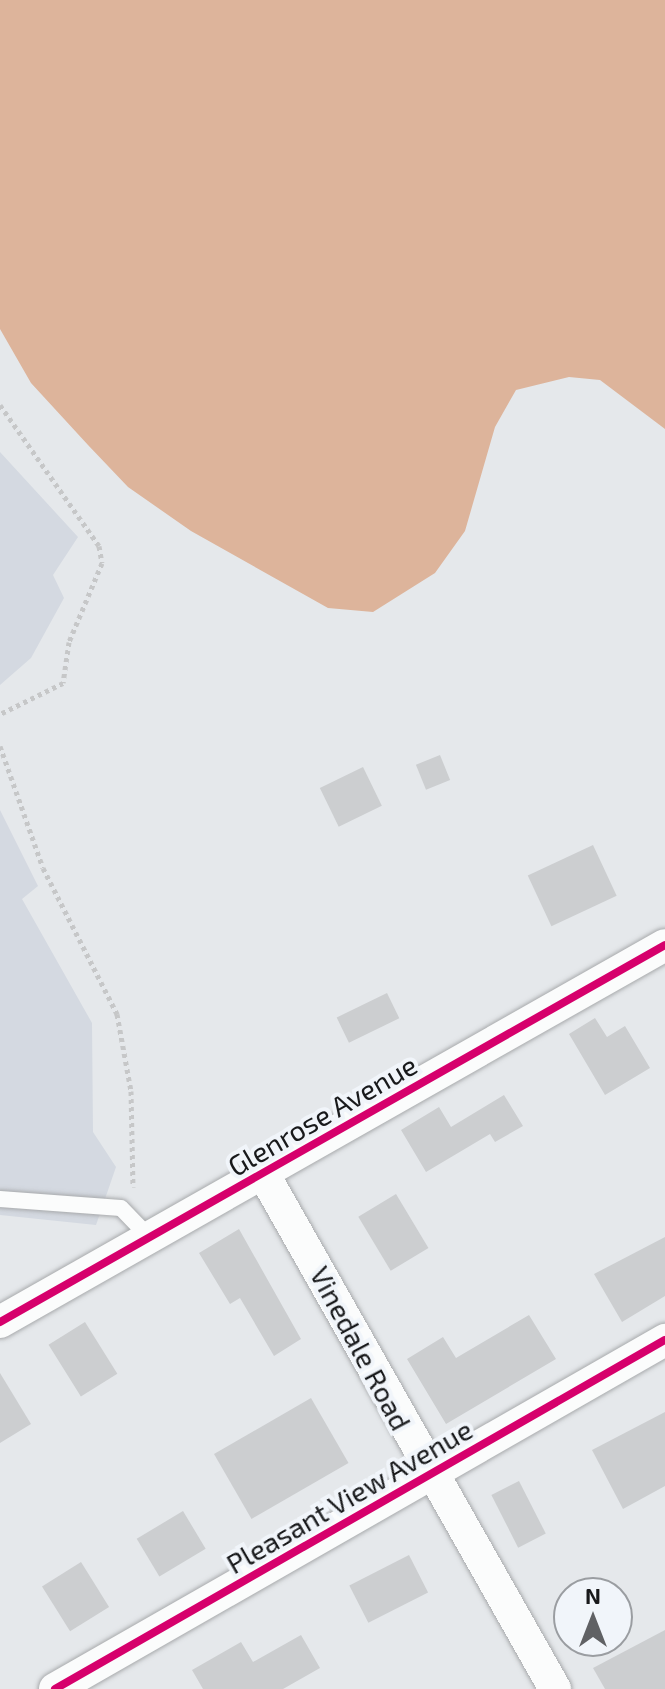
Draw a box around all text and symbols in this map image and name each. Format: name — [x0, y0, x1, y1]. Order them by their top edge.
street label: Glenrose Avenue — [221, 1047, 423, 1183]
street label: Vinedale Road — [304, 1260, 418, 1436]
street label: Pleasant View Avenue — [219, 1411, 479, 1581]
north arrow — [553, 1577, 633, 1657]
text: N — [585, 1582, 601, 1608]

